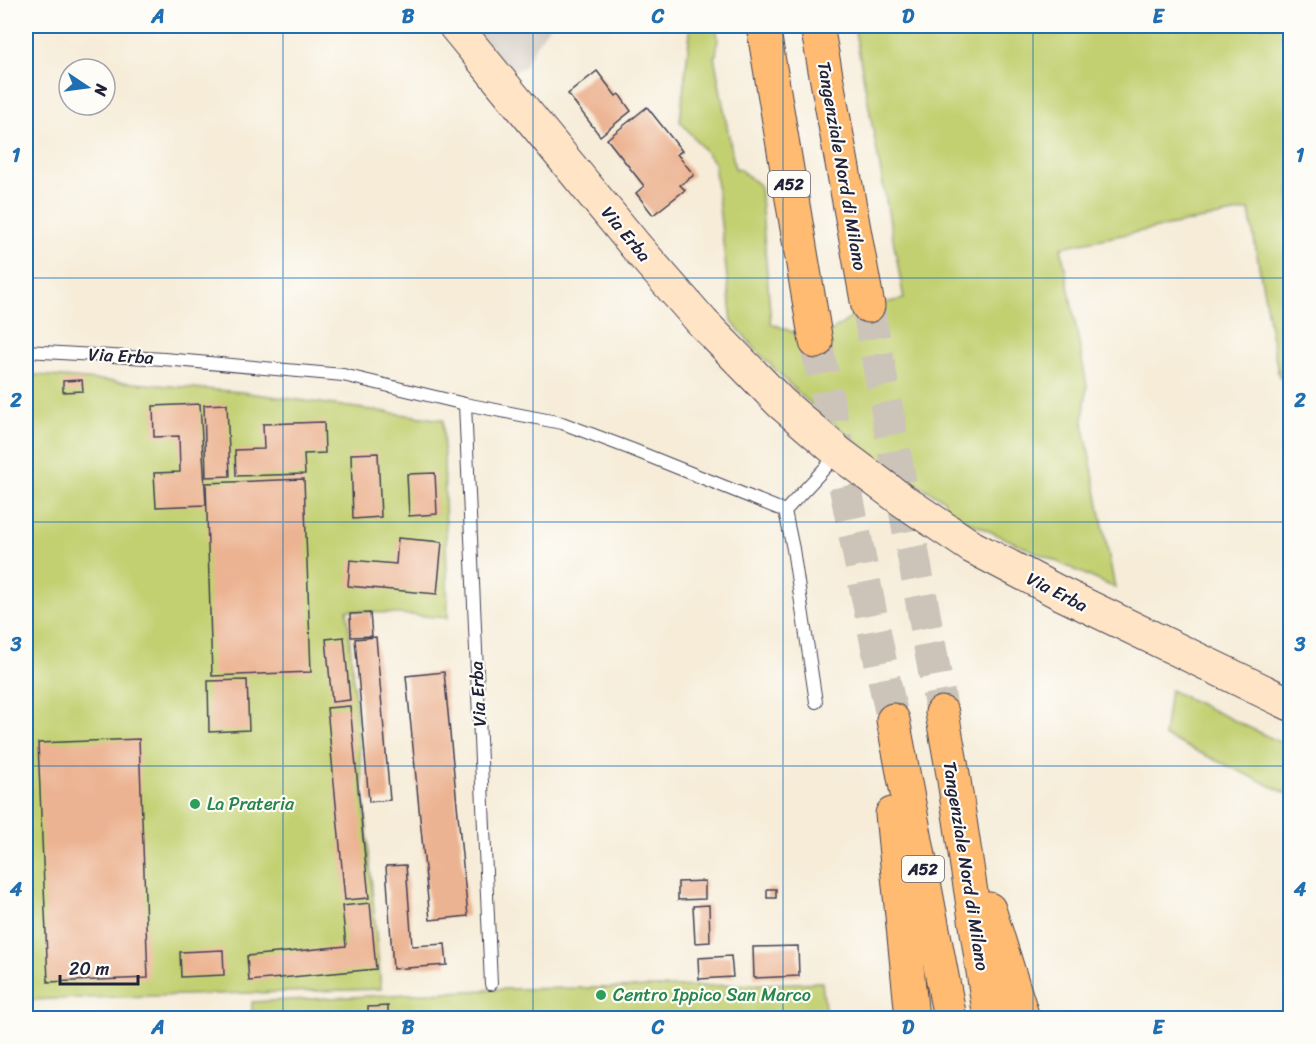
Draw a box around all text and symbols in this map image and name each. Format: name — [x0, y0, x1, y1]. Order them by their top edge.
text: A — [150, 0, 165, 34]
text: B — [402, 0, 415, 34]
text: C — [651, 0, 665, 34]
text: D — [902, 0, 915, 34]
text: E — [1152, 0, 1165, 34]
north arrow — [57, 57, 117, 117]
street label: Tangenziale Nord di Milano — [808, 59, 876, 273]
text: N — [86, 81, 117, 100]
text: 1 — [12, 138, 21, 173]
text: 1 — [1296, 138, 1305, 173]
road number: A52 — [768, 171, 810, 197]
street label: Via Erba — [593, 199, 659, 269]
street label: Via Erba — [88, 338, 154, 374]
text: 2 — [9, 383, 22, 418]
text: 2 — [1293, 383, 1306, 418]
street label: Via Erba — [1021, 563, 1093, 621]
text: 3 — [10, 627, 22, 662]
text: 3 — [1294, 627, 1306, 662]
street label: Via Erba — [460, 661, 496, 727]
street label: Tangenziale Nord di Milano — [934, 759, 998, 973]
place label: La Prateria — [207, 788, 295, 820]
marker: La Prateria — [188, 797, 202, 811]
road number: A52 — [902, 856, 944, 882]
text: 4 — [9, 872, 23, 907]
text: 4 — [1293, 872, 1307, 907]
scale bar — [60, 948, 138, 986]
text: 20 m — [69, 953, 109, 985]
place label: Centro Ippico San Marco — [613, 979, 811, 1011]
marker: Centro Ippico San Marco — [594, 988, 608, 1002]
text: A — [150, 1010, 165, 1044]
text: B — [402, 1010, 415, 1044]
text: C — [651, 1010, 665, 1044]
text: D — [902, 1010, 915, 1044]
text: E — [1152, 1010, 1165, 1044]

